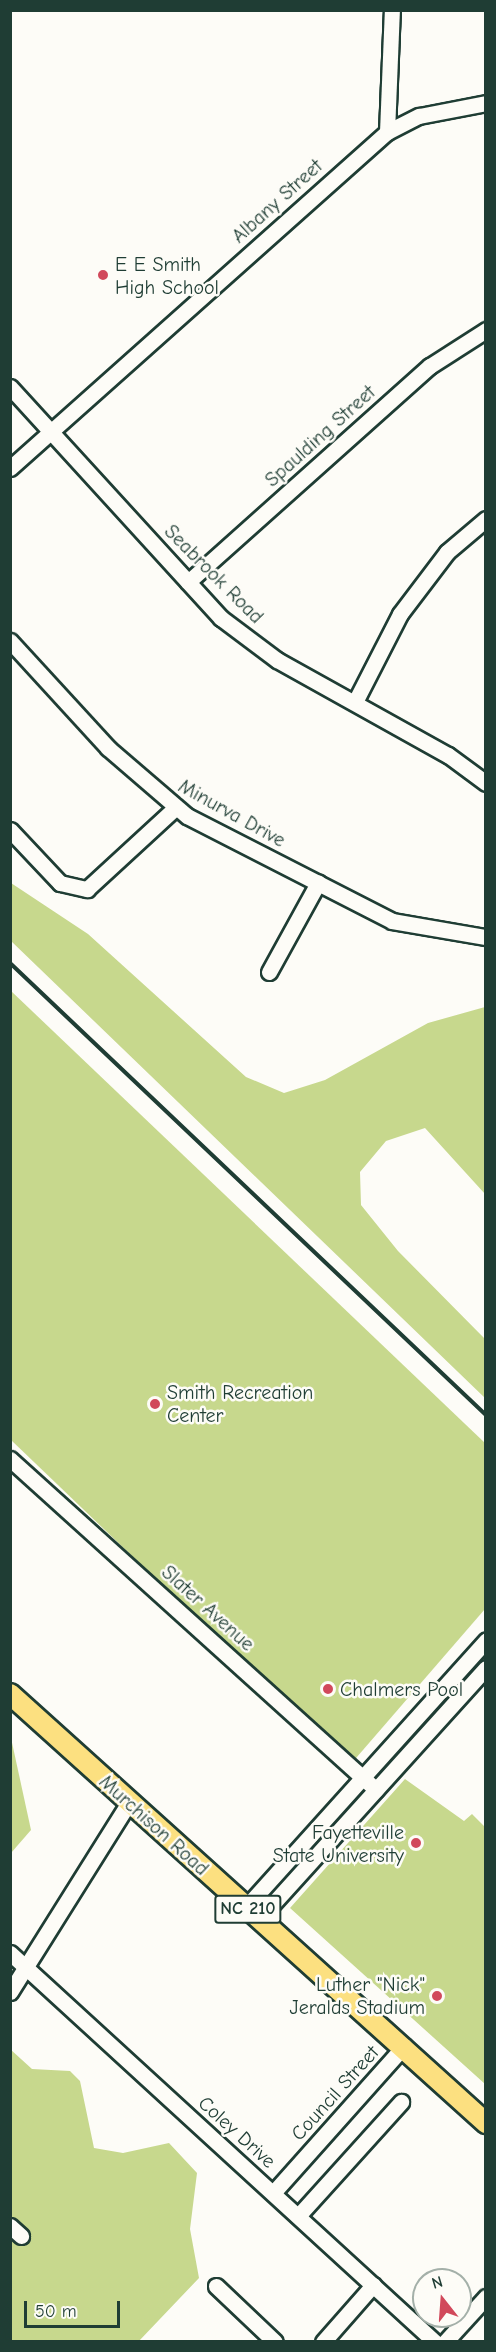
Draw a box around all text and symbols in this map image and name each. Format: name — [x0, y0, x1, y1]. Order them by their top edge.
street label: Albany Street — [227, 154, 327, 248]
place label: E E Smith High School — [115, 252, 219, 299]
marker: E E Smith High School — [96, 268, 110, 282]
street label: Spaulding Street — [260, 380, 380, 492]
street label: Seabrook Road — [159, 519, 269, 629]
street label: Minurva Drive — [174, 774, 290, 852]
place label: Smith Recreation Center — [167, 1380, 313, 1427]
marker: Smith Recreation Center — [148, 1397, 162, 1411]
street label: Slater Avenue — [157, 1560, 259, 1656]
place label: Chalmers Pool — [340, 1677, 463, 1701]
marker: Chalmers Pool — [321, 1682, 335, 1696]
street label: Murchison Road — [94, 1770, 214, 1880]
place label: Fayetteville State University — [273, 1820, 404, 1867]
marker: Fayetteville State University — [409, 1836, 423, 1850]
road number: NC 210 — [214, 1894, 282, 1924]
place label: Luther "Nick" Jeralds Stadium — [290, 1972, 425, 2019]
marker: Luther "Nick" Jeralds Stadium — [430, 1989, 444, 2003]
street label: Council Street — [286, 2041, 384, 2145]
street label: Coley Drive — [193, 2091, 281, 2173]
north arrow — [412, 2268, 472, 2328]
text: N — [430, 2273, 445, 2293]
scale bar — [27, 2289, 123, 2327]
text: 50 m — [35, 2301, 77, 2322]

